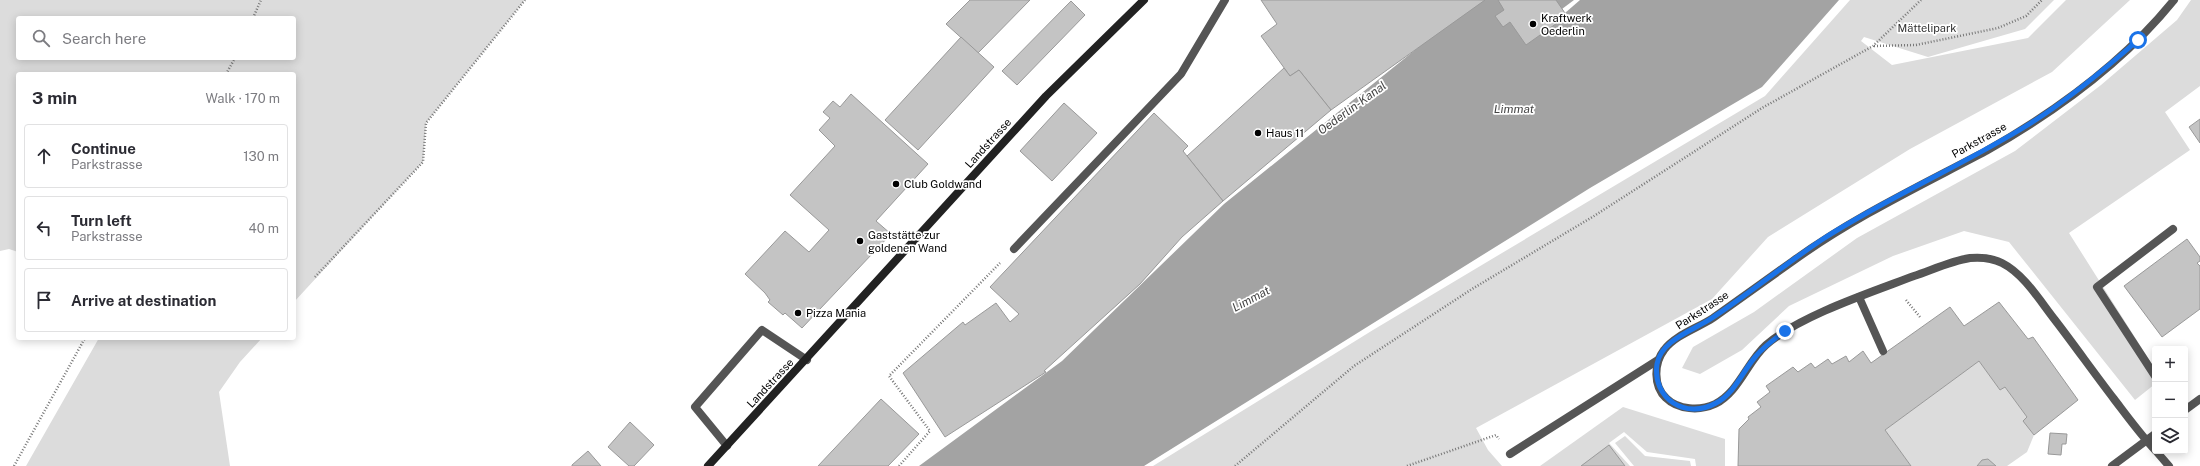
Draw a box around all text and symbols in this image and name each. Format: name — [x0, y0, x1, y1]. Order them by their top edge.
place label: Kraftwerk Oederlin — [1541, 12, 1592, 37]
search box — [16, 16, 296, 60]
marker: Kraftwerk Oederlin — [1528, 19, 1538, 29]
park label: Mättelipark — [1898, 22, 1956, 34]
icon: search — [30, 27, 52, 49]
text: Search here — [62, 30, 146, 47]
route start — [2129, 31, 2147, 49]
water label: Oederlin-Kanal — [1315, 78, 1389, 138]
text: 3 min — [32, 88, 77, 108]
text: Walk · 170 m — [205, 91, 280, 106]
water label: Limmat — [1494, 102, 1535, 116]
street label: Landstrasse — [963, 116, 1013, 170]
street label: Parkstrasse — [1950, 120, 2008, 160]
place label: Haus 11 — [1266, 127, 1304, 139]
marker: Haus 11 — [1253, 128, 1263, 138]
text: Continue — [71, 140, 136, 157]
icon: ahead — [33, 145, 55, 167]
text: 130 m — [243, 149, 279, 164]
text: Parkstrasse — [71, 157, 143, 172]
place label: Club Goldwand — [904, 178, 982, 190]
marker: Club Goldwand — [891, 179, 901, 189]
text: Turn left — [71, 212, 132, 229]
icon: left — [33, 217, 55, 239]
text: 40 m — [248, 221, 279, 236]
text: Parkstrasse — [71, 229, 143, 244]
place label: Gaststätte zur goldenen Wand — [868, 229, 947, 254]
marker: Gaststätte zur goldenen Wand — [855, 236, 865, 246]
water label: Limmat — [1230, 283, 1272, 315]
street label: Parkstrasse — [1673, 288, 1731, 332]
icon: arrive — [33, 289, 55, 311]
text: Arrive at destination — [71, 292, 216, 309]
place label: Pizza Mania — [806, 307, 866, 319]
marker: Pizza Mania — [793, 308, 803, 318]
route end — [1776, 322, 1794, 340]
map controls — [2152, 346, 2188, 454]
button: + — [2152, 346, 2188, 382]
street label: Landstrasse — [744, 356, 796, 410]
button: − — [2152, 382, 2188, 418]
button: layers — [2152, 418, 2188, 454]

